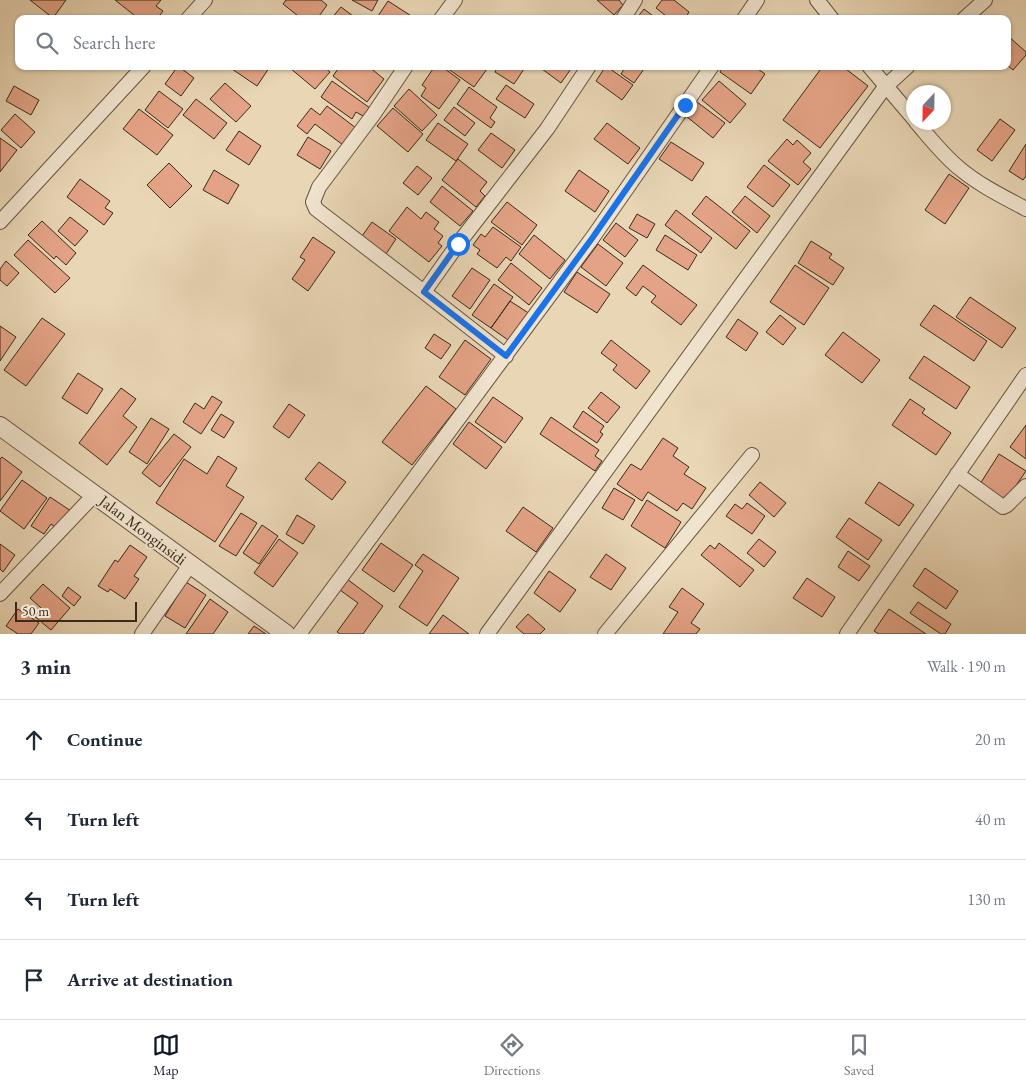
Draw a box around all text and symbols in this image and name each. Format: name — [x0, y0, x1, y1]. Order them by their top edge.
search box — [15, 15, 1011, 70]
icon: search — [33, 29, 61, 57]
text: Search here — [73, 30, 155, 55]
north arrow — [906, 85, 951, 130]
route end — [674, 94, 697, 117]
route start — [447, 233, 470, 256]
street label: Jalan Monginsidi — [93, 489, 191, 570]
scale bar — [15, 599, 138, 622]
text: 50 m — [22, 602, 49, 620]
text: 3 min — [20, 653, 71, 680]
text: Walk · 190 m — [927, 656, 1006, 677]
icon: ahead — [20, 726, 48, 754]
text: Continue — [67, 727, 142, 752]
text: 20 m — [975, 729, 1006, 750]
icon: left — [20, 806, 48, 834]
text: Turn left — [67, 807, 139, 832]
text: 40 m — [975, 809, 1006, 830]
icon: left — [20, 886, 48, 914]
text: Turn left — [67, 887, 139, 912]
text: 130 m — [967, 889, 1006, 910]
icon: arrive — [20, 966, 48, 994]
text: Arrive at destination — [67, 967, 233, 992]
tab: Map — [152, 1031, 180, 1079]
tab: Directions — [484, 1031, 540, 1079]
tab: Saved — [844, 1031, 874, 1079]

